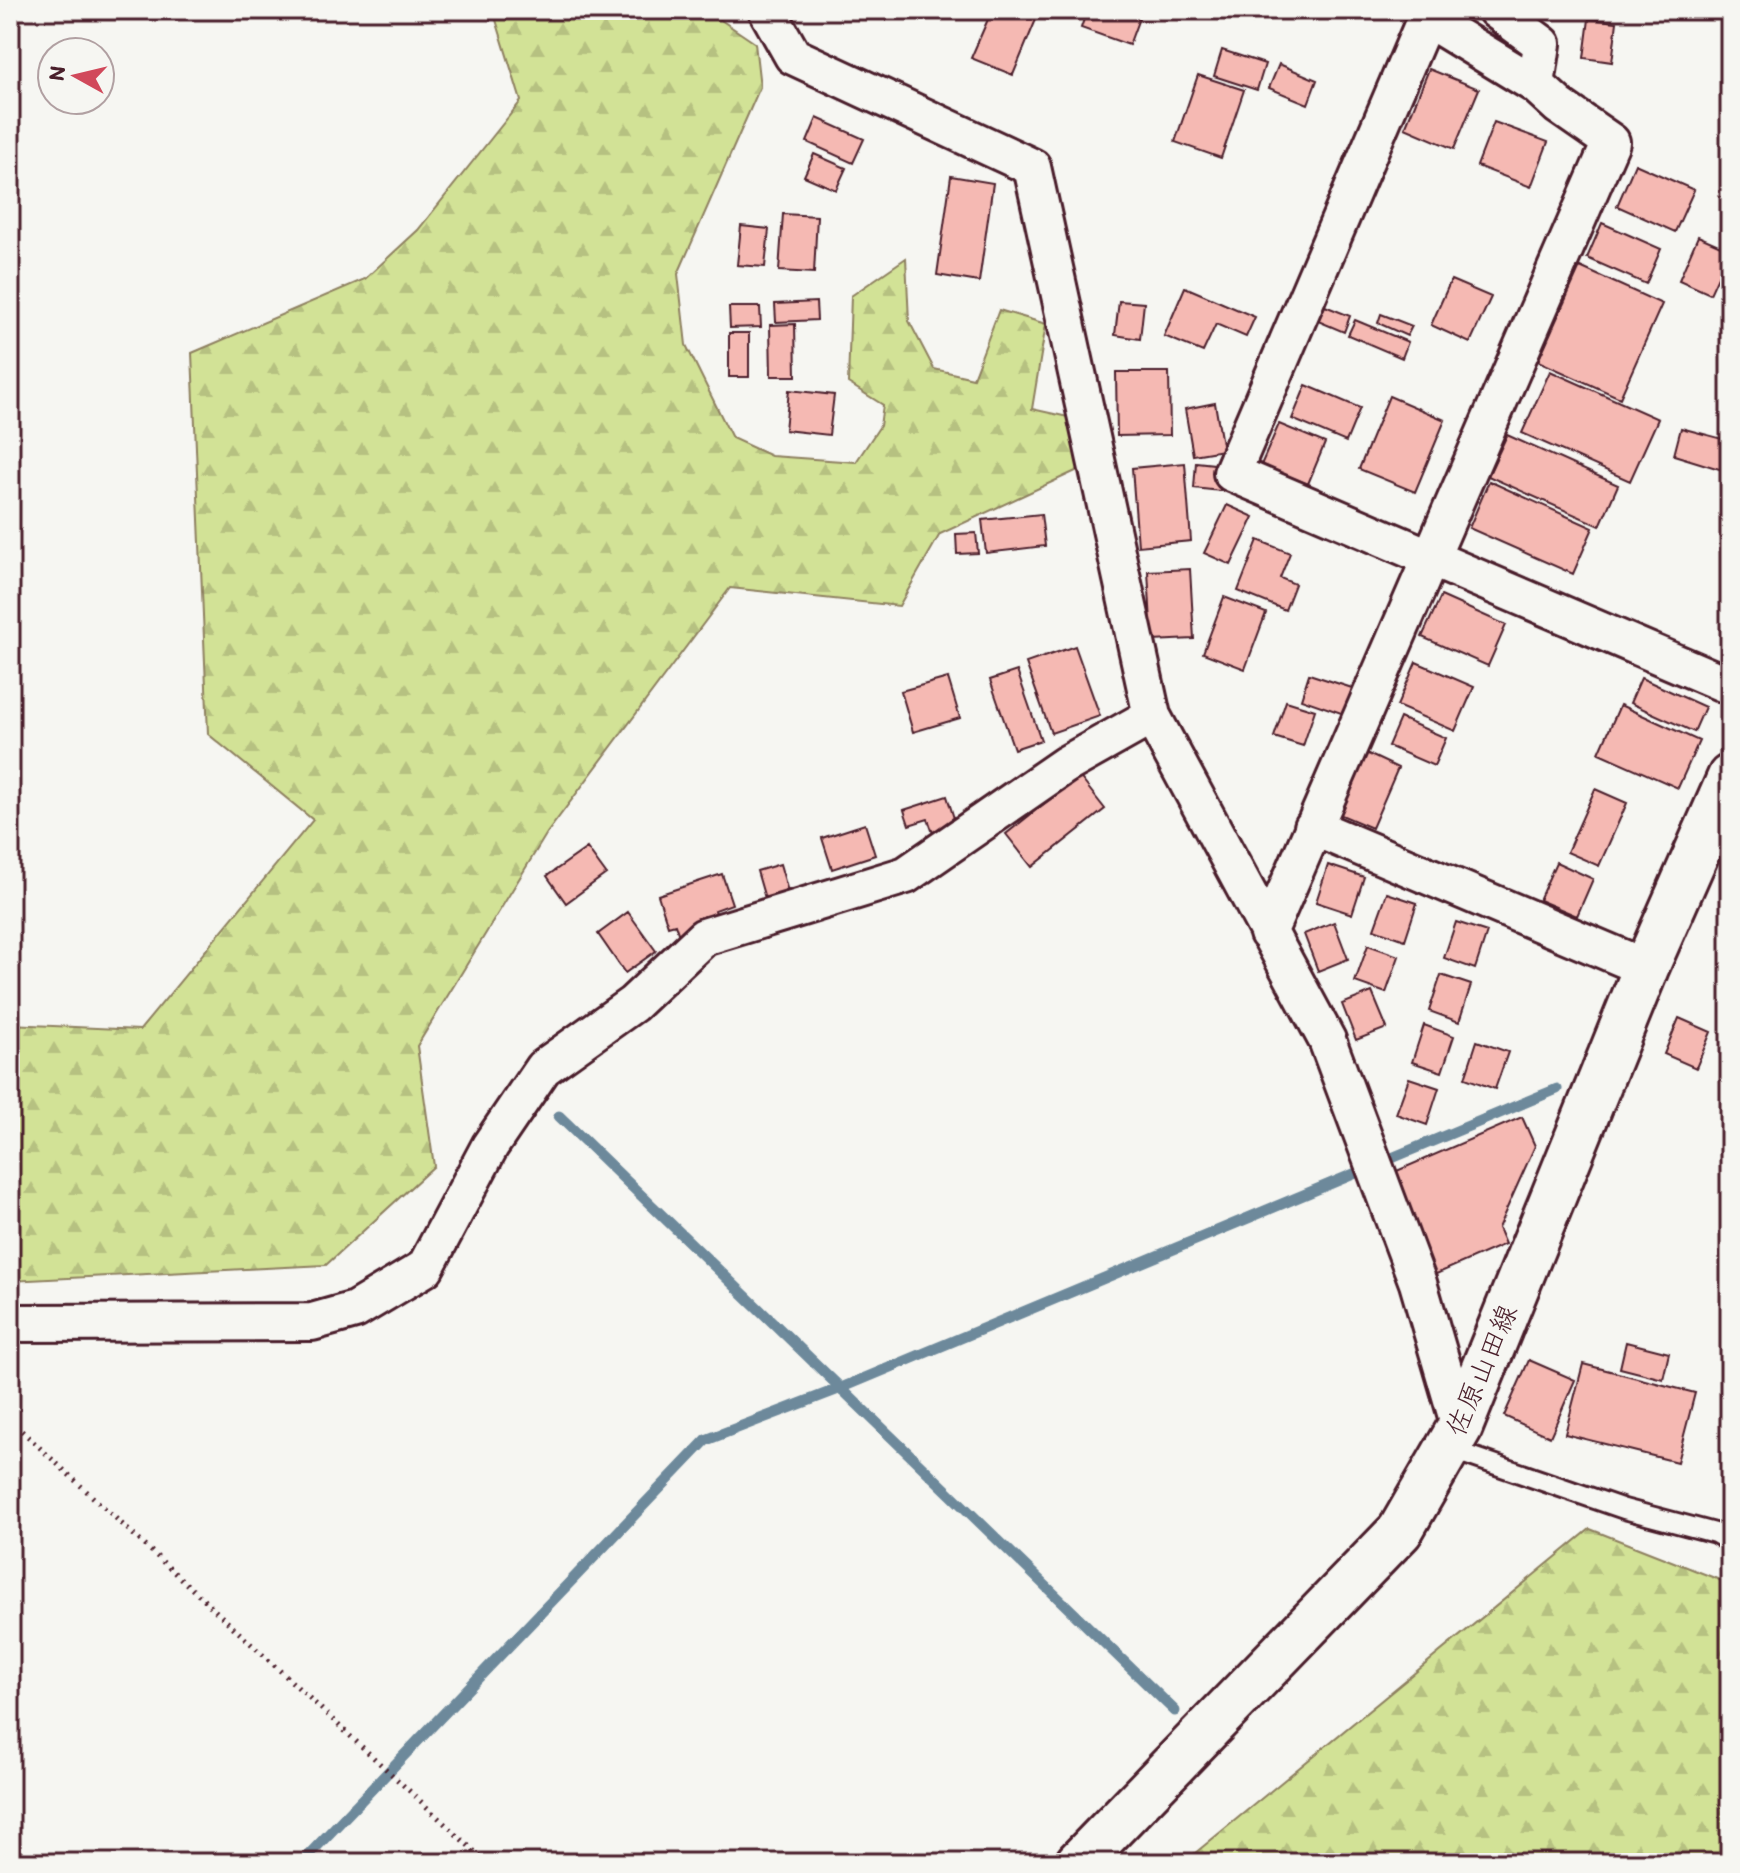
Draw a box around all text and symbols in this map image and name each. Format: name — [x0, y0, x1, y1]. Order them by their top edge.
north arrow — [36, 36, 116, 116]
text: N — [42, 64, 71, 83]
street label: 佐原山田線 — [1438, 1299, 1524, 1441]

